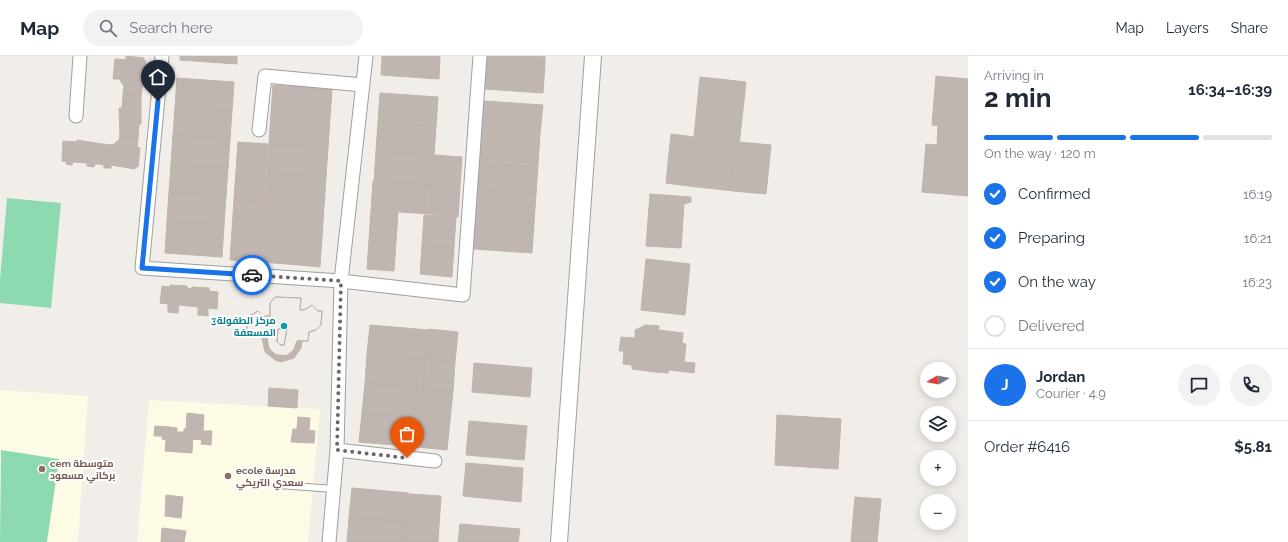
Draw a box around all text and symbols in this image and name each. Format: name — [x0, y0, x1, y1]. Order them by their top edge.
search box — [83, 10, 363, 46]
text: Map — [20, 17, 59, 39]
icon: search — [97, 17, 119, 39]
text: Search here — [129, 19, 213, 37]
text: Map — [1116, 20, 1144, 36]
text: Layers — [1166, 20, 1209, 36]
text: Share — [1231, 20, 1268, 36]
pin — [141, 60, 175, 101]
icon: home — [147, 66, 169, 88]
text: Arriving in — [984, 68, 1044, 83]
text: 16:34–16:39 — [1188, 81, 1272, 99]
text: 2 min — [984, 83, 1051, 113]
text: On the way · 120 m — [984, 146, 1096, 161]
icon: check — [984, 183, 1006, 205]
text: Confirmed — [1018, 185, 1091, 203]
text: 16:19 — [1243, 187, 1272, 202]
icon: check — [984, 227, 1006, 249]
text: Preparing — [1018, 229, 1085, 247]
text: 16:21 — [1244, 231, 1272, 246]
courier — [232, 255, 272, 295]
icon: car — [241, 264, 263, 286]
icon: check — [984, 271, 1006, 293]
text: On the way — [1018, 273, 1096, 291]
text: 16:23 — [1242, 275, 1272, 290]
place label: 3مركز الطفولة المسعفة — [211, 315, 276, 338]
text: Delivered — [1018, 317, 1085, 335]
marker: 3مركز الطفولة المسعفة — [279, 321, 289, 331]
north arrow — [920, 362, 956, 398]
map controls — [920, 362, 956, 530]
button: chat — [1178, 364, 1220, 406]
button: phone — [1230, 364, 1272, 406]
text: Jordan — [1036, 368, 1085, 386]
text: J — [1001, 376, 1009, 394]
text: Courier · 4.9 — [1036, 386, 1106, 401]
button: layers — [920, 406, 956, 442]
pin — [390, 417, 424, 458]
icon: bag — [396, 423, 418, 445]
text: Order #6416 — [984, 438, 1070, 456]
text: $5.81 — [1234, 438, 1272, 456]
button: + — [920, 450, 956, 486]
place label: cem متوسطة بركاني مسعود — [50, 458, 115, 484]
marker: cem متوسطة بركاني مسعود — [37, 464, 47, 474]
place label: ecole مدرسة سعدي التريكي — [236, 465, 303, 491]
marker: ecole مدرسة سعدي التريكي — [223, 471, 233, 481]
button: − — [920, 494, 956, 530]

